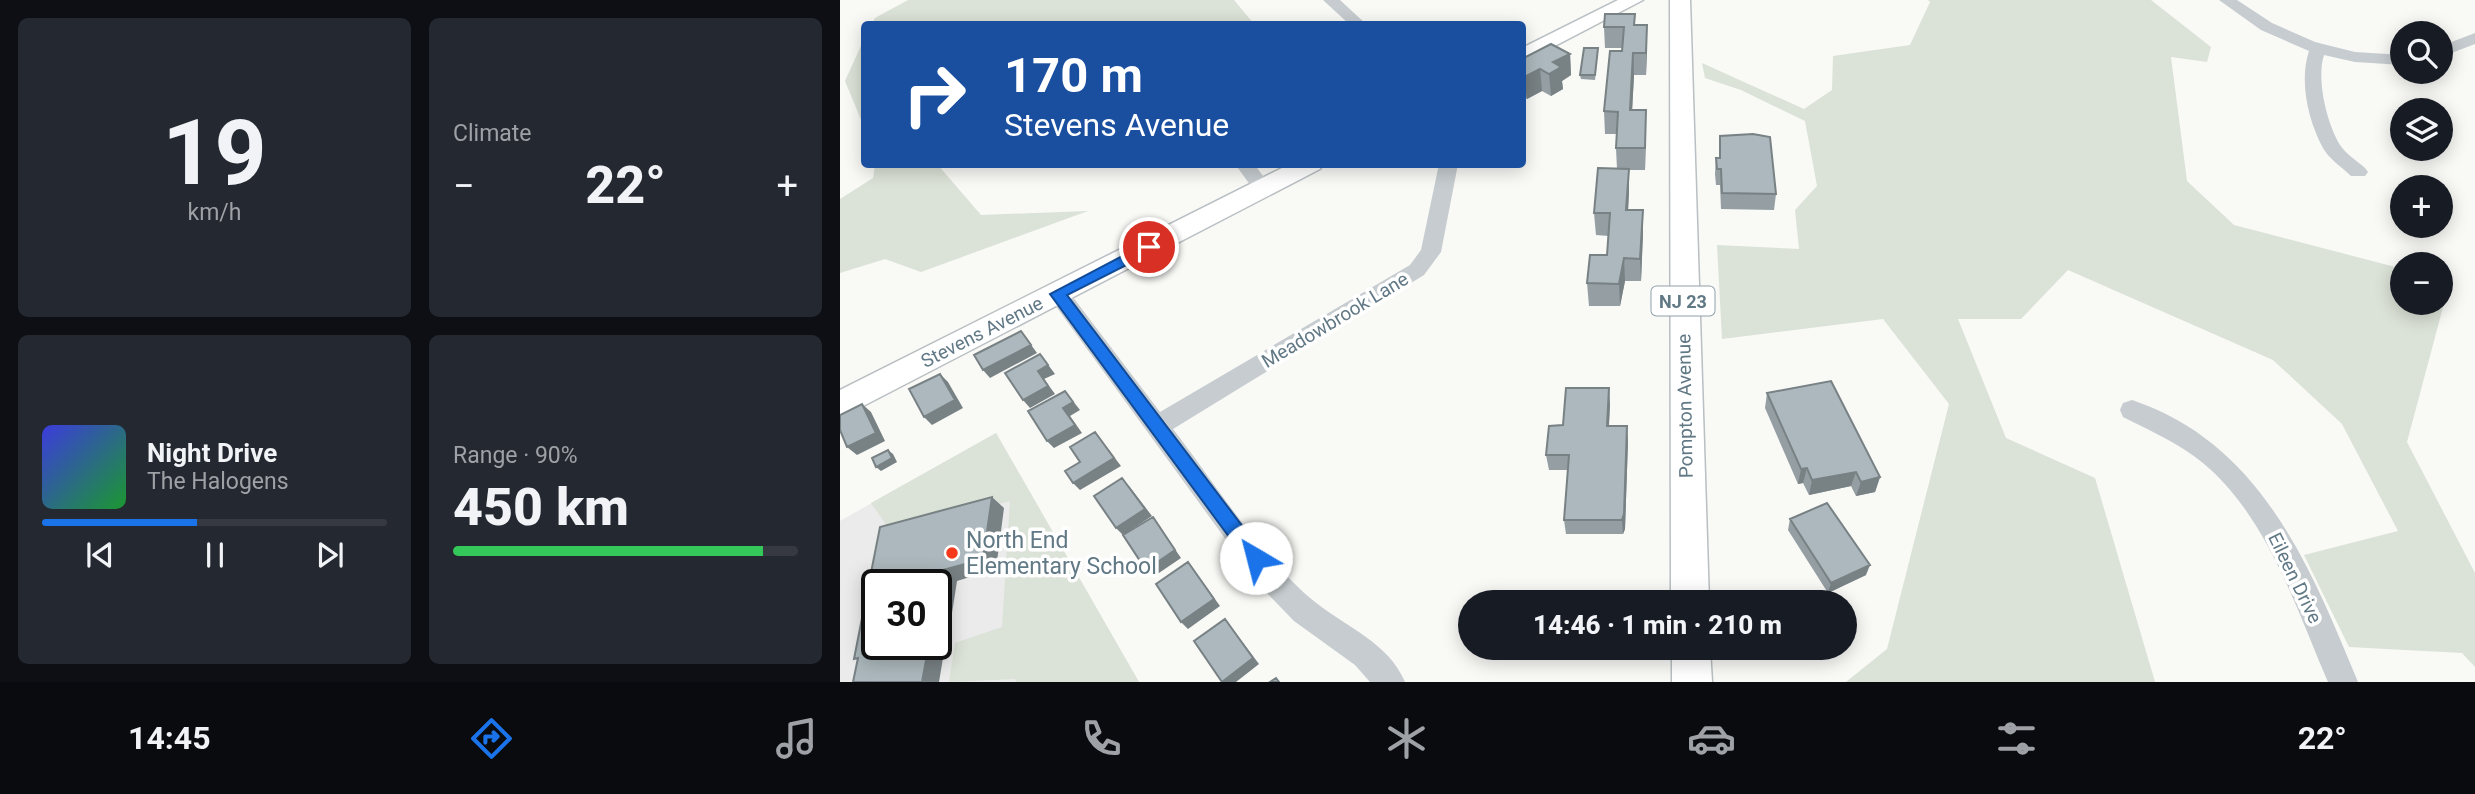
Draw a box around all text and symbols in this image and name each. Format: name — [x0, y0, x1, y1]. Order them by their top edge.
map controls — [2390, 21, 2453, 315]
button: search — [2390, 21, 2453, 84]
text: 170 m — [1004, 47, 1143, 104]
icon: right — [889, 49, 980, 140]
button: layers — [2390, 98, 2453, 161]
text: 19 — [162, 100, 267, 206]
text: Stevens Avenue — [1004, 106, 1229, 144]
text: Climate — [453, 120, 532, 147]
text: 22° — [585, 155, 666, 216]
text: − — [453, 164, 475, 208]
text: + — [776, 164, 798, 208]
button: + — [2390, 175, 2453, 238]
text: km/h — [188, 199, 242, 226]
pin — [1119, 217, 1179, 277]
icon: arrive — [1130, 228, 1168, 266]
button: − — [2390, 252, 2453, 315]
street label: Meadowbrook Lane — [1258, 267, 1412, 373]
road number: NJ 23 — [1652, 286, 1714, 316]
street label: Stevens Avenue — [917, 291, 1047, 373]
street label: Pompton Avenue — [1672, 334, 1698, 478]
text: Night Drive — [147, 438, 277, 468]
text: Range · 90% — [453, 442, 578, 469]
text: The Halogens — [147, 468, 289, 495]
text: 450 km — [453, 477, 629, 538]
position arrow — [1219, 521, 1293, 595]
place label: North End Elementary School — [966, 527, 1157, 580]
street label: Eileen Drive — [2263, 529, 2327, 627]
icon: previous — [81, 536, 119, 574]
icon: pause — [196, 536, 234, 574]
icon: next — [311, 536, 349, 574]
marker: North End Elementary School — [944, 545, 960, 561]
speed limit sign: 30 — [861, 569, 952, 660]
text: 14:46 · 1 min · 210 m — [1533, 610, 1782, 640]
icon: directions — [467, 714, 516, 763]
icon: music — [772, 714, 821, 763]
icon: phone — [1077, 714, 1126, 763]
icon: climate — [1382, 714, 1431, 763]
icon: car — [1687, 714, 1736, 763]
icon: filters — [1992, 714, 2041, 763]
text: 14:45 — [128, 719, 211, 757]
text: 22° — [2298, 719, 2347, 757]

